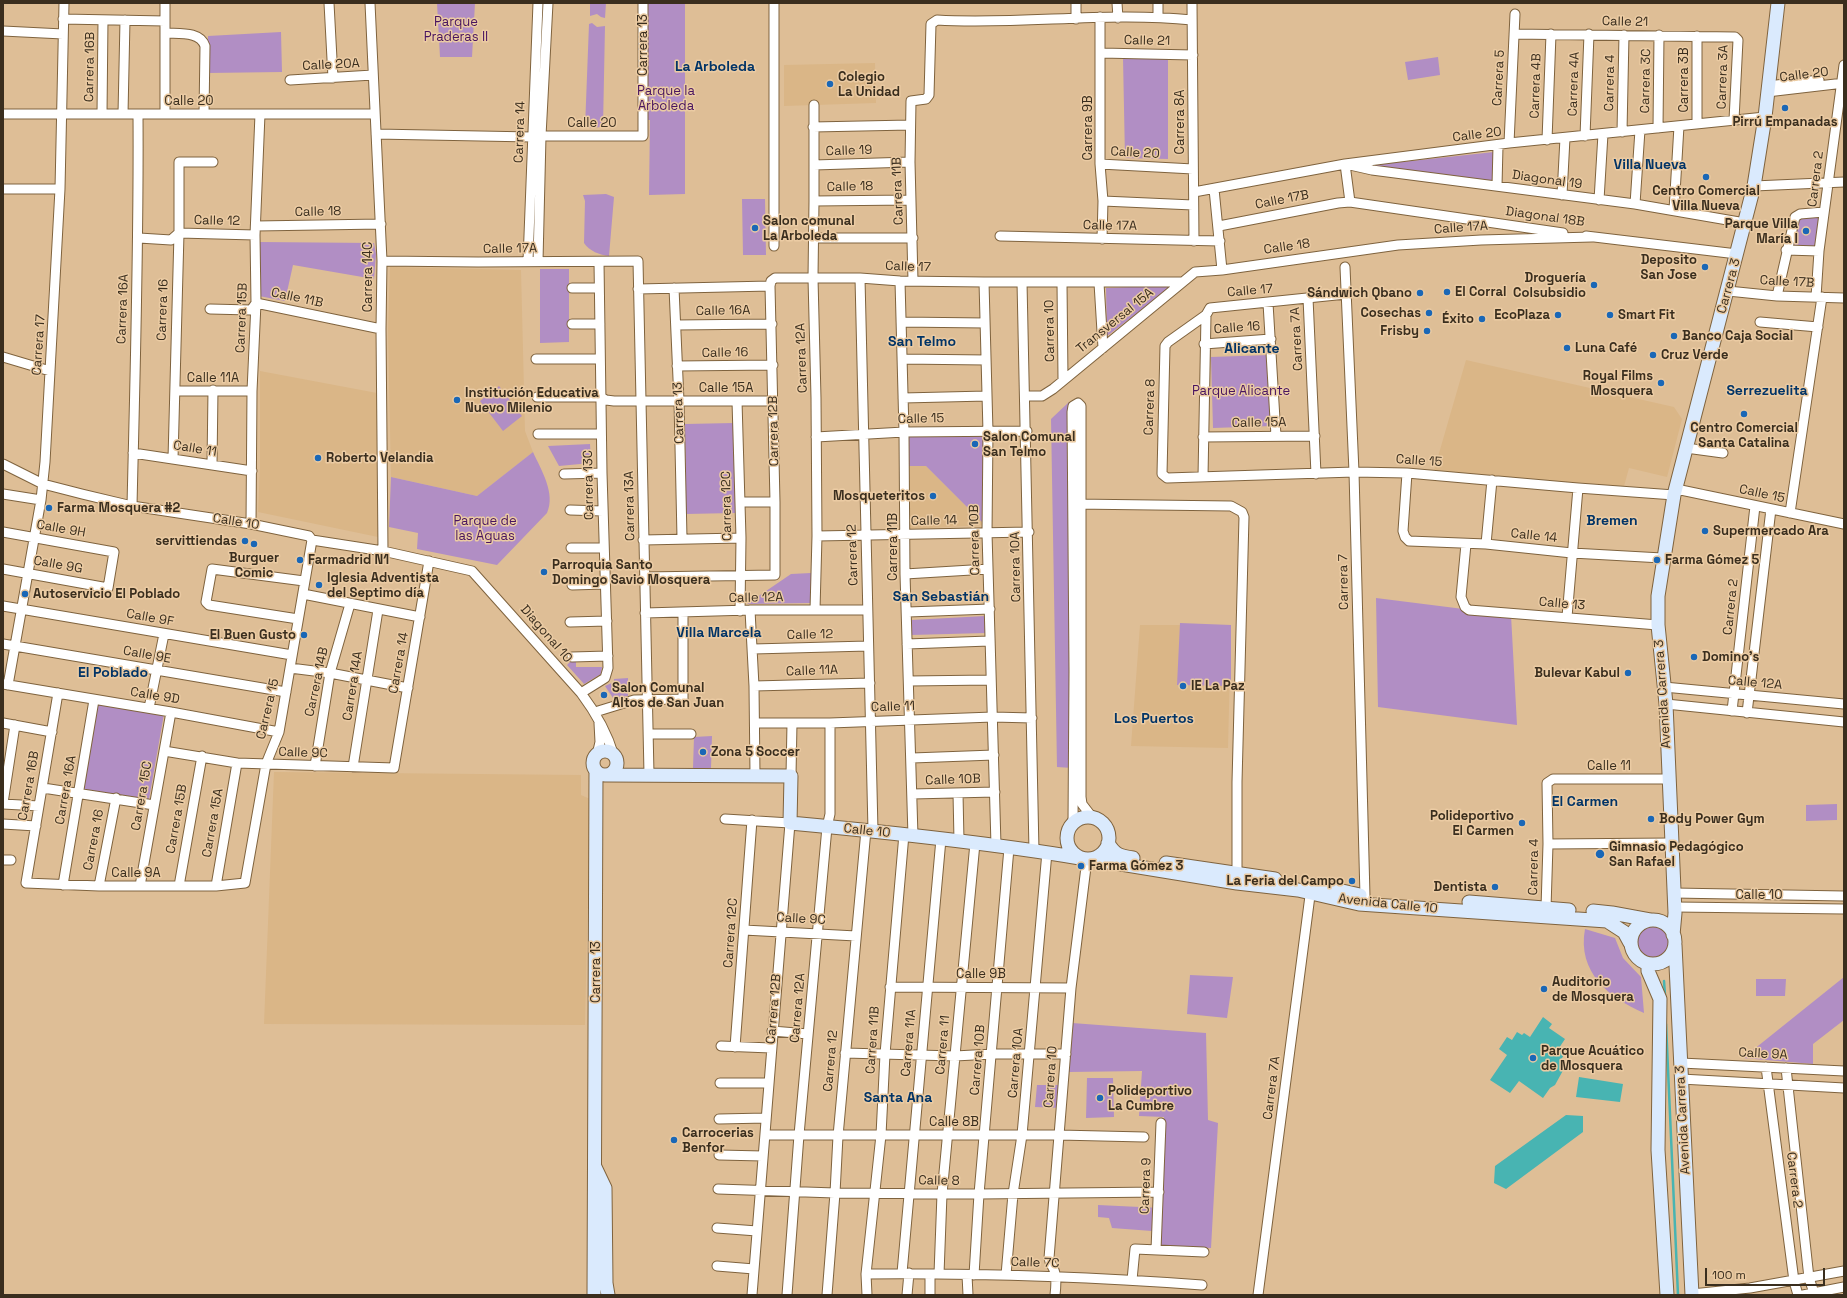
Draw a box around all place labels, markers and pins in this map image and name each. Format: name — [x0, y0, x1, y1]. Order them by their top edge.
place label: Colegio La Unidad — [838, 69, 900, 100]
marker: Colegio La Unidad — [825, 79, 835, 89]
marker: Pirrú Empanadas — [1780, 103, 1790, 113]
place label: Pirrú Empanadas — [1733, 114, 1837, 130]
marker: Centro Comercial Villa Nueva — [1701, 172, 1711, 182]
place label: Centro Comercial Villa Nueva — [1652, 183, 1760, 214]
place label: Salon comunal La Arboleda — [763, 213, 855, 244]
place label: Parque Villa María I — [1725, 216, 1798, 247]
marker: Salon comunal La Arboleda — [750, 223, 760, 233]
marker: Parque Villa María I — [1801, 226, 1811, 236]
place label: Deposito San Jose — [1641, 252, 1697, 283]
marker: Deposito San Jose — [1700, 262, 1710, 272]
place label: Droguería Colsubsidio — [1513, 270, 1586, 301]
marker: Droguería Colsubsidio — [1589, 280, 1599, 290]
place label: El Corral — [1455, 284, 1506, 300]
place label: Sándwich Qbano — [1307, 285, 1412, 301]
marker: El Corral — [1442, 287, 1452, 297]
marker: Sándwich Qbano — [1415, 288, 1425, 298]
place label: Cosechas — [1360, 305, 1421, 321]
place label: EcoPlaza — [1494, 307, 1550, 323]
place label: Smart Fit — [1618, 307, 1675, 323]
marker: Cosechas — [1424, 308, 1434, 318]
marker: EcoPlaza — [1553, 310, 1563, 320]
marker: Smart Fit — [1605, 310, 1615, 320]
place label: Éxito — [1442, 311, 1474, 327]
marker: Éxito — [1477, 314, 1487, 324]
place label: Frisby — [1380, 323, 1419, 339]
marker: Frisby — [1422, 326, 1432, 336]
place label: Banco Caja Social — [1682, 328, 1793, 344]
marker: Banco Caja Social — [1669, 331, 1679, 341]
place label: Luna Café — [1575, 340, 1637, 356]
marker: Luna Café — [1562, 343, 1572, 353]
place label: Cruz Verde — [1661, 347, 1728, 363]
marker: Cruz Verde — [1648, 350, 1658, 360]
place label: Royal Films Mosquera — [1583, 368, 1653, 399]
marker: Royal Films Mosquera — [1656, 378, 1666, 388]
place label: Institución Educativa Nuevo Milenio — [465, 385, 599, 416]
marker: Institución Educativa Nuevo Milenio — [452, 395, 462, 405]
marker: Centro Comercial Santa Catalina — [1739, 409, 1749, 419]
place label: Centro Comercial Santa Catalina — [1690, 420, 1798, 451]
place label: Salon Comunal San Telmo — [983, 429, 1075, 460]
marker: Salon Comunal San Telmo — [970, 439, 980, 449]
place label: Roberto Velandia — [326, 450, 433, 466]
marker: Roberto Velandia — [313, 453, 323, 463]
place label: Mosqueteritos — [833, 488, 925, 504]
marker: Mosqueteritos — [928, 491, 938, 501]
place label: Farma Mosquera #2 — [57, 500, 180, 516]
marker: Farma Mosquera #2 — [44, 503, 54, 513]
place label: Supermercado Ara — [1713, 523, 1829, 539]
marker: Supermercado Ara — [1700, 526, 1710, 536]
place label: servittiendas — [155, 533, 237, 549]
marker: servittiendas — [240, 536, 250, 546]
marker: Burguer Comic — [249, 539, 259, 549]
place label: Burguer Comic — [229, 550, 279, 581]
place label: Farmadrid N1 — [308, 552, 389, 568]
place label: Farma Gómez 5 — [1665, 552, 1759, 568]
marker: Farmadrid N1 — [295, 555, 305, 565]
marker: Farma Gómez 5 — [1652, 555, 1662, 565]
place label: Parroquia Santo Domingo Savio Mosquera — [552, 557, 710, 588]
marker: Parroquia Santo Domingo Savio Mosquera — [539, 567, 549, 577]
place label: Iglesia Adventista del Septimo día — [327, 570, 439, 601]
marker: Iglesia Adventista del Septimo día — [314, 580, 324, 590]
place label: Autoservicio El Poblado — [33, 586, 180, 602]
marker: Autoservicio El Poblado — [20, 589, 30, 599]
place label: El Buen Gusto — [210, 627, 296, 643]
marker: El Buen Gusto — [299, 630, 309, 640]
place label: Domino's — [1702, 649, 1759, 665]
marker: Domino's — [1689, 652, 1699, 662]
place label: Bulevar Kabul — [1534, 665, 1620, 681]
marker: Bulevar Kabul — [1623, 668, 1633, 678]
place label: IE La Paz — [1191, 678, 1245, 694]
place label: Salon Comunal Altos de San Juan — [612, 680, 724, 711]
marker: IE La Paz — [1178, 681, 1188, 691]
marker: Salon Comunal Altos de San Juan — [599, 690, 609, 700]
place label: Zona 5 Soccer — [711, 744, 800, 760]
marker: Zona 5 Soccer — [698, 747, 708, 757]
place label: Polideportivo El Carmen — [1430, 808, 1514, 839]
place label: Body Power Gym — [1659, 811, 1765, 827]
marker: Body Power Gym — [1646, 814, 1656, 824]
marker: Polideportivo El Carmen — [1517, 818, 1527, 828]
place label: Gimnasio Pedagógico San Rafael — [1609, 839, 1744, 870]
marker: Gimnasio Pedagógico San Rafael — [1594, 848, 1606, 860]
place label: Farma Gómez 3 — [1089, 858, 1183, 874]
marker: Farma Gómez 3 — [1076, 861, 1086, 871]
place label: La Feria del Campo — [1227, 873, 1344, 889]
marker: La Feria del Campo — [1347, 876, 1357, 886]
place label: Dentista — [1434, 879, 1487, 895]
marker: Dentista — [1490, 882, 1500, 892]
place label: Auditorio de Mosquera — [1552, 974, 1634, 1005]
marker: Auditorio de Mosquera — [1539, 984, 1549, 994]
place label: Parque Acuático de Mosquera — [1541, 1043, 1644, 1074]
marker: Parque Acuático de Mosquera — [1528, 1053, 1538, 1063]
place label: Polideportivo La Cumbre — [1108, 1083, 1192, 1114]
marker: Polideportivo La Cumbre — [1095, 1093, 1105, 1103]
place label: Carrocerias Benfor — [682, 1125, 754, 1156]
marker: Carrocerias Benfor — [669, 1135, 679, 1145]

